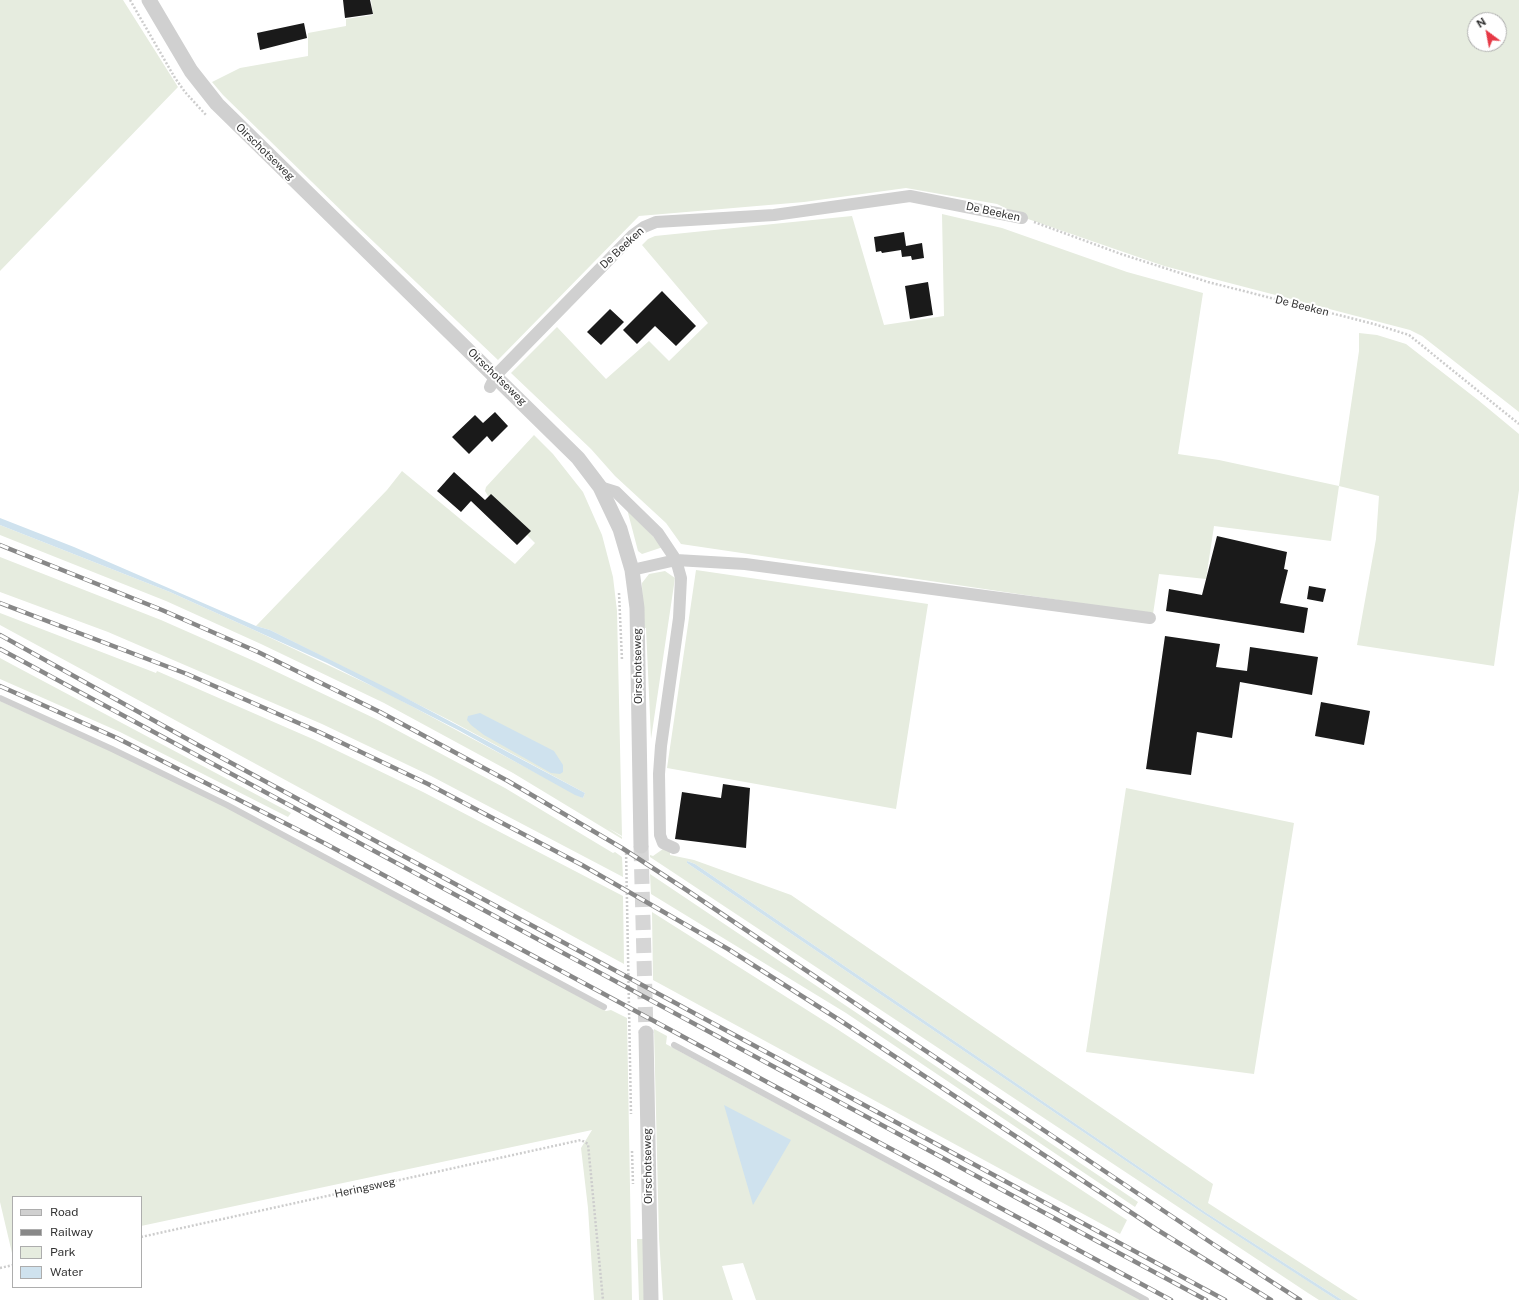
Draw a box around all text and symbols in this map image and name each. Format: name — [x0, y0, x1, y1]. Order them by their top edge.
north arrow — [1467, 12, 1507, 52]
text: N — [1474, 15, 1488, 30]
street label: Oirschotseweg — [233, 121, 297, 183]
street label: De Beeken — [965, 200, 1021, 224]
street label: De Beeken — [597, 224, 647, 272]
street label: De Beeken — [1274, 293, 1330, 319]
street label: Oirschotseweg — [465, 346, 529, 408]
street label: Oirschotseweg — [631, 628, 645, 704]
street label: Oirschotseweg — [641, 1128, 655, 1204]
street label: Heringsweg — [333, 1175, 397, 1201]
legend — [12, 1196, 142, 1288]
text: Road — [50, 1205, 78, 1219]
text: Railway — [50, 1225, 93, 1239]
text: Park — [50, 1245, 76, 1259]
text: Water — [50, 1265, 83, 1279]

